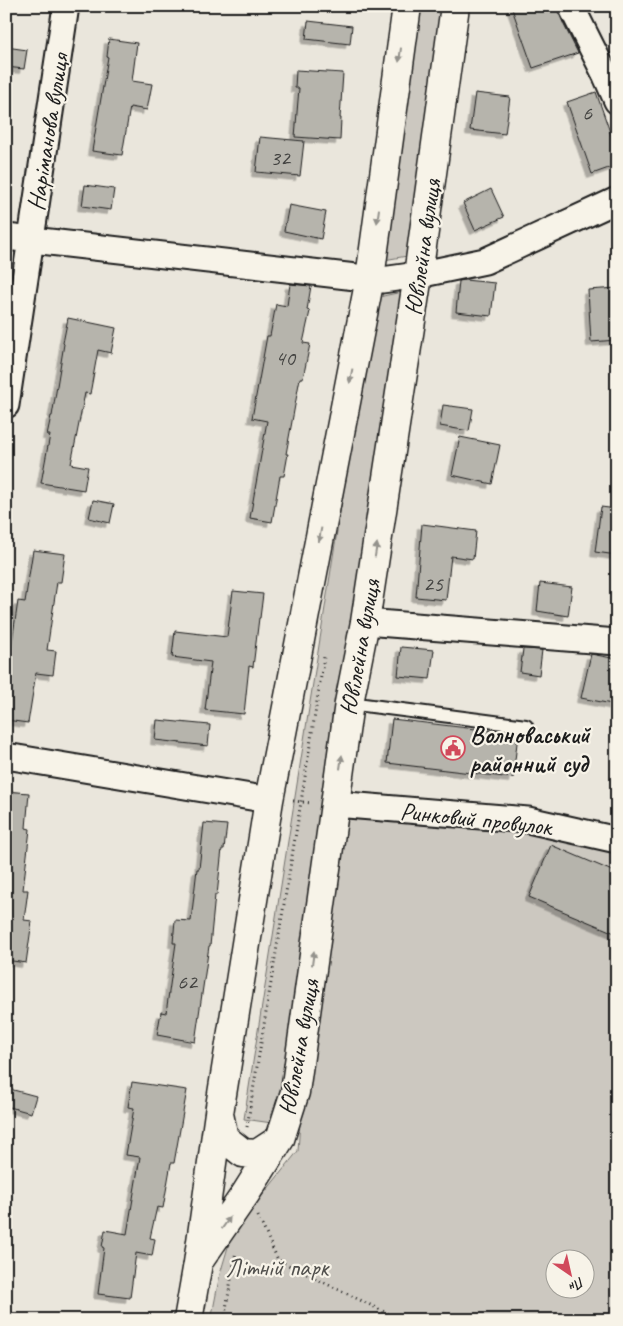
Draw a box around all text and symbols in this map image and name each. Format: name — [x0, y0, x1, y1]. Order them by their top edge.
one-way arrow — [396, 47, 404, 63]
street label: Наріманова вулиця — [20, 49, 77, 213]
house number: 6 — [582, 99, 593, 127]
house number: 32 — [270, 144, 292, 172]
street label: Ювілейна вулиця — [398, 176, 449, 317]
one-way arrow — [374, 208, 382, 224]
house number: 40 — [275, 344, 297, 372]
one-way arrow — [347, 368, 355, 383]
one-way arrow — [316, 528, 324, 543]
one-way arrow — [372, 542, 380, 558]
house number: 25 — [423, 570, 444, 598]
street label: Ювілейна вулиця — [332, 576, 388, 718]
place label: Волноваський районний суд — [470, 719, 592, 780]
public building icon: Волноваський районний суд — [440, 735, 466, 761]
one-way arrow — [337, 754, 345, 770]
street label: Ринковий провулок — [399, 795, 555, 843]
one-way arrow — [310, 949, 318, 965]
house number: 62 — [177, 968, 199, 996]
street label: Ювілейна вулиця — [271, 976, 327, 1118]
one-way arrow — [221, 1216, 231, 1230]
north arrow — [546, 1248, 596, 1298]
park label: Літній парк — [226, 1252, 330, 1284]
text: Пн — [565, 1273, 588, 1296]

